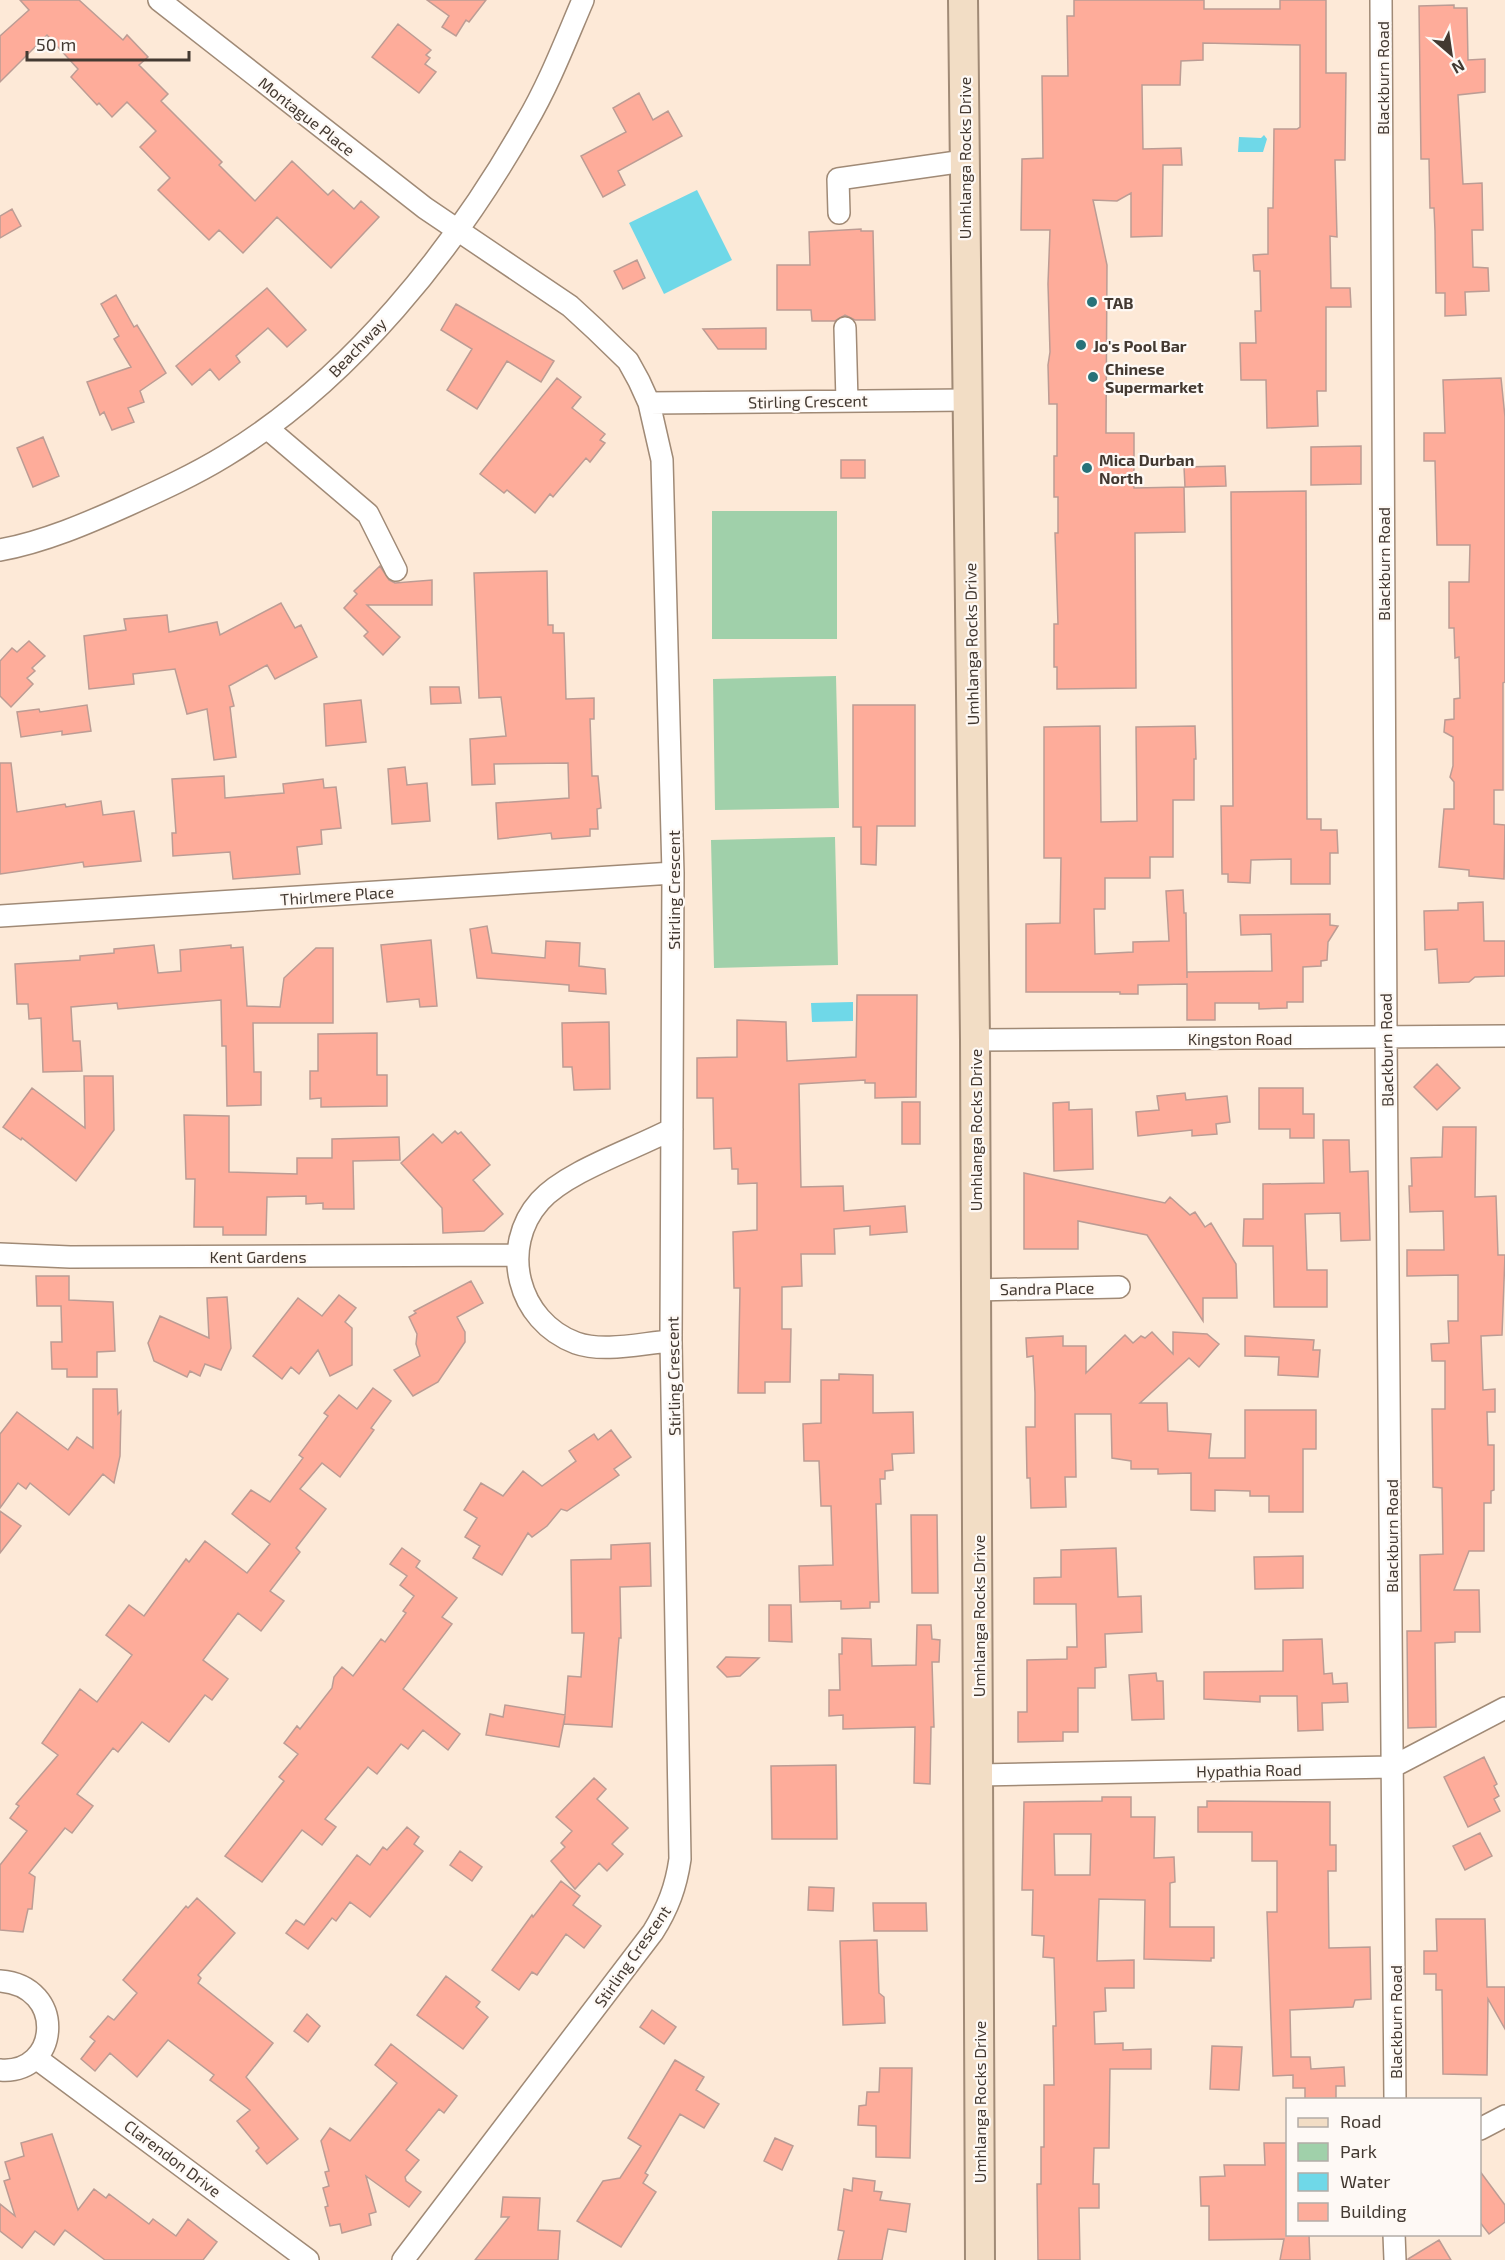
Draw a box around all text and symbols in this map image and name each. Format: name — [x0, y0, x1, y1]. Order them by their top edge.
street label: Blackburn Road — [1373, 21, 1392, 135]
scale bar — [27, 24, 189, 62]
north arrow — [1421, 24, 1481, 84]
text: 50 m — [36, 33, 76, 55]
text: N — [1449, 56, 1468, 79]
street label: Montague Place — [255, 73, 359, 159]
street label: Umhlanga Rocks Drive — [955, 77, 974, 239]
place label: TAB — [1104, 293, 1133, 312]
marker: TAB — [1085, 295, 1099, 309]
street label: Beachway — [324, 313, 390, 381]
place label: Jo's Pool Bar — [1093, 336, 1187, 355]
marker: Jo's Pool Bar — [1074, 338, 1088, 352]
place label: Chinese Supermarket — [1105, 359, 1204, 396]
marker: Chinese Supermarket — [1086, 370, 1100, 384]
street label: Stirling Crescent — [748, 390, 868, 412]
place label: Mica Durban North — [1099, 450, 1194, 487]
marker: Mica Durban North — [1080, 461, 1094, 475]
street label: Blackburn Road — [1374, 507, 1393, 621]
street label: Umhlanga Rocks Drive — [960, 563, 982, 725]
street label: Stirling Crescent — [664, 830, 683, 950]
street label: Thirlmere Place — [279, 882, 395, 908]
street label: Blackburn Road — [1376, 993, 1396, 1107]
street label: Kingston Road — [1188, 1029, 1292, 1048]
street label: Umhlanga Rocks Drive — [966, 1049, 985, 1211]
street label: Kent Gardens — [209, 1247, 307, 1266]
street label: Sandra Place — [1000, 1278, 1094, 1298]
street label: Stirling Crescent — [662, 1316, 684, 1436]
street label: Blackburn Road — [1382, 1479, 1401, 1593]
street label: Umhlanga Rocks Drive — [969, 1535, 988, 1697]
street label: Hypathia Road — [1196, 1760, 1302, 1780]
street label: Stirling Crescent — [590, 1902, 674, 2010]
street label: Blackburn Road — [1386, 1965, 1405, 2079]
street label: Umhlanga Rocks Drive — [970, 2021, 989, 2183]
legend — [1286, 2098, 1481, 2236]
text: Road — [1340, 2110, 1381, 2132]
street label: Clarendon Drive — [121, 2116, 225, 2200]
text: Park — [1340, 2140, 1377, 2162]
text: Water — [1340, 2170, 1390, 2192]
text: Building — [1340, 2200, 1407, 2222]

